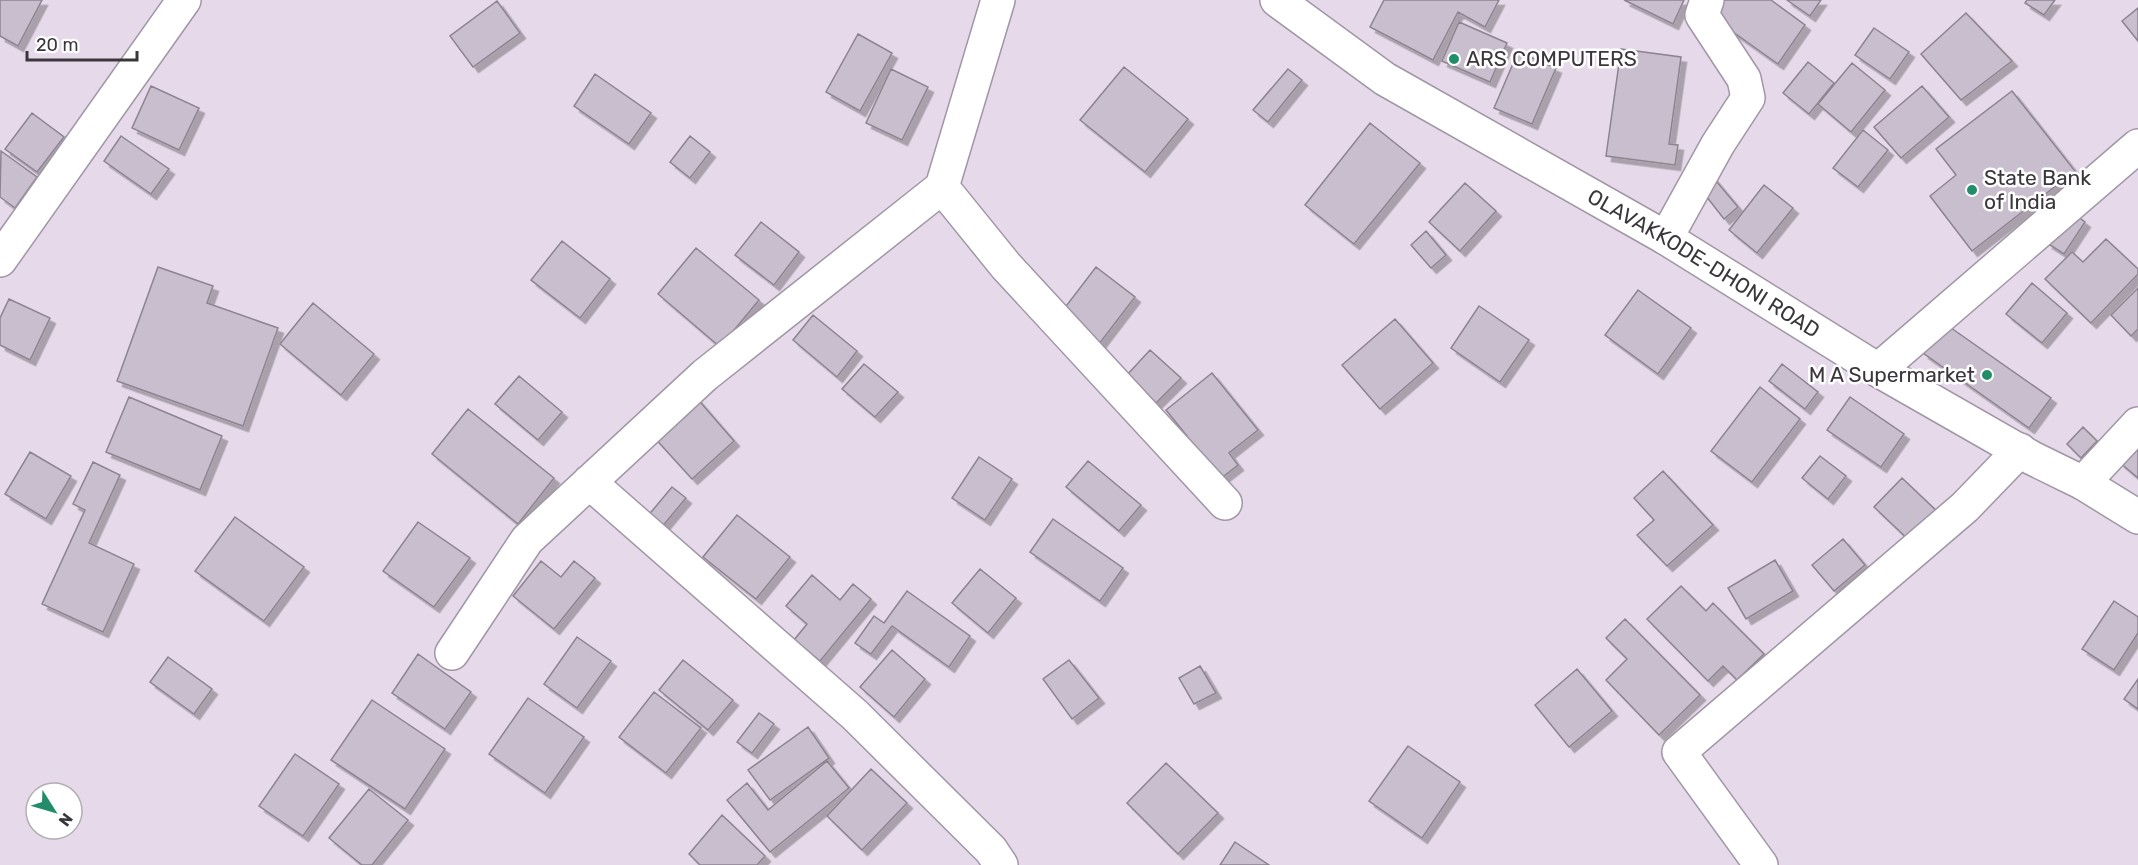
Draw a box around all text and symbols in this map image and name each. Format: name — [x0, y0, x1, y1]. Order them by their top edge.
scale bar — [27, 24, 136, 62]
text: 20 m — [36, 34, 78, 56]
place label: ARS COMPUTERS — [1466, 46, 1637, 71]
marker: ARS COMPUTERS — [1447, 52, 1461, 66]
place label: State Bank of India — [1984, 165, 2091, 214]
street label: OLAVAKKODE-DHONI ROAD — [1583, 183, 1825, 343]
marker: State Bank of India — [1965, 183, 1979, 197]
place label: M A Supermarket — [1809, 362, 1975, 387]
marker: M A Supermarket — [1980, 368, 1994, 382]
north arrow — [24, 781, 84, 841]
text: N — [55, 809, 77, 830]

